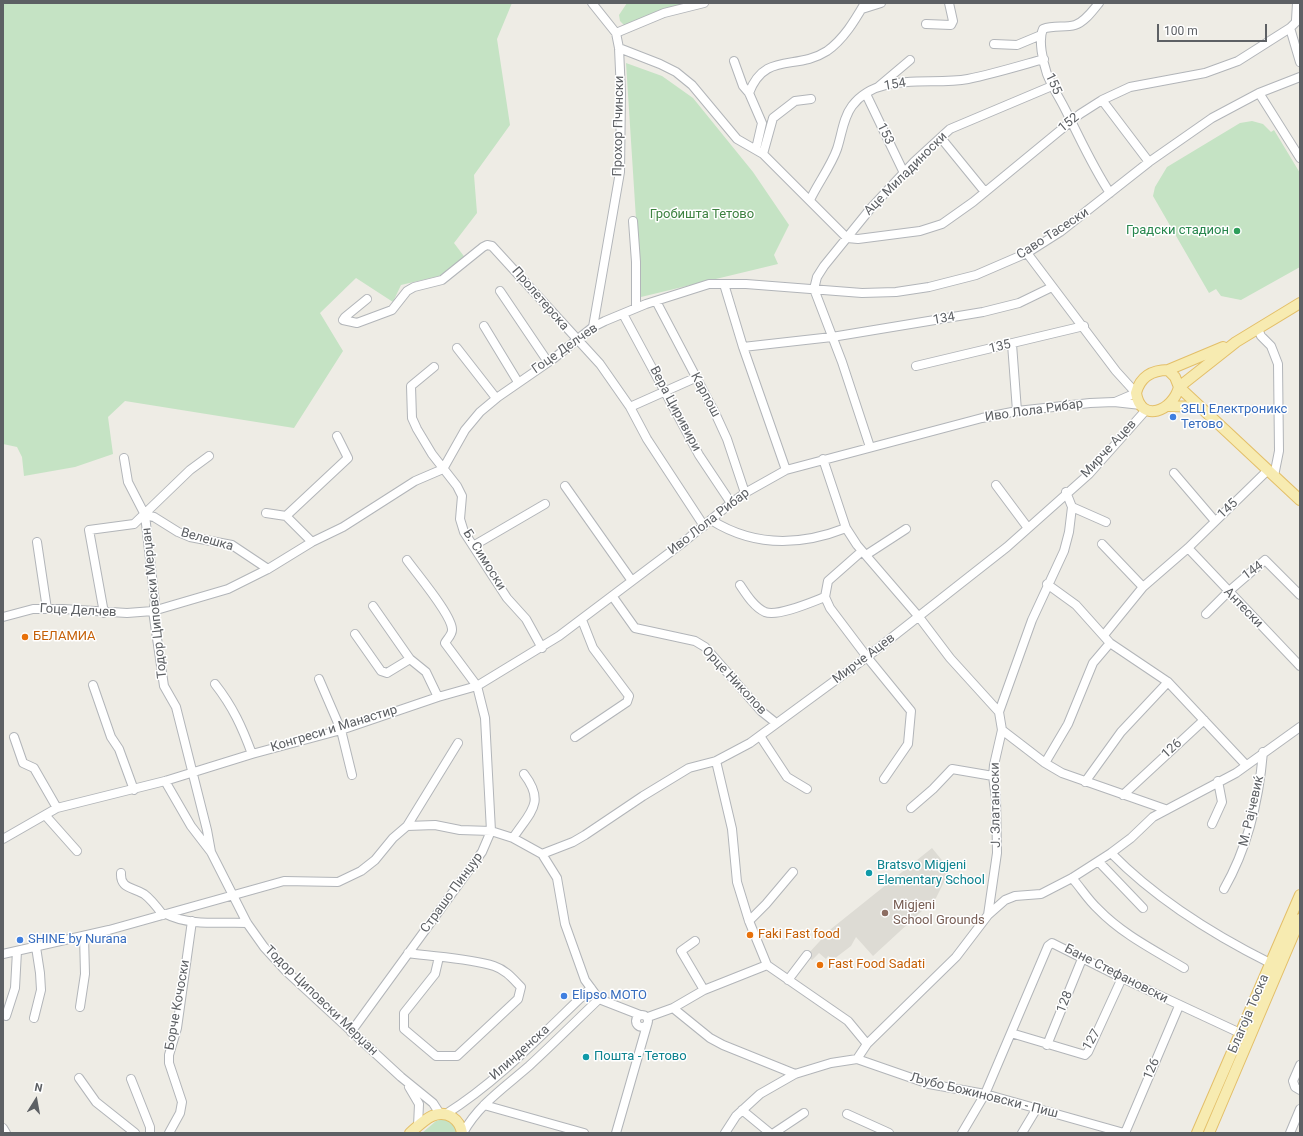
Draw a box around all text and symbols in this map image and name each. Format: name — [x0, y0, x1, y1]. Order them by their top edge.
scale bar — [1159, 16, 1269, 42]
text: 100 m — [1164, 24, 1198, 38]
street label: 155 — [1041, 71, 1065, 97]
street label: Прохор Пчински — [610, 75, 628, 177]
street label: 154 — [883, 75, 907, 95]
street label: 152 — [1056, 110, 1082, 136]
street label: 153 — [873, 121, 897, 147]
street label: Аце Миладиноски — [861, 129, 951, 219]
street label: Саво Тасески — [1014, 205, 1092, 263]
park label: Гробишта Тетово — [650, 207, 754, 223]
place label: Градски стадион — [1126, 223, 1229, 239]
marker: Градски стадион — [1232, 226, 1242, 236]
street label: Пролетерска — [508, 264, 572, 334]
street label: 134 — [932, 309, 956, 329]
street label: Гоце Делчев — [529, 321, 601, 377]
street label: 135 — [988, 337, 1012, 357]
street label: Вера Циривири — [646, 364, 704, 454]
street label: Карпош — [687, 370, 723, 420]
street label: Иво Лола Рибар — [984, 396, 1084, 426]
place label: ЗЕЦ Електроникс Тетово — [1181, 402, 1287, 433]
marker: ЗЕЦ Електроникс Тетово — [1168, 412, 1178, 422]
street label: Мирче Ацев — [1078, 417, 1140, 481]
street label: Иво Лола Рибар — [665, 485, 753, 559]
street label: 145 — [1215, 496, 1241, 522]
street label: Велешка — [179, 525, 235, 555]
street label: Тодор Циповски Мерџан — [139, 527, 171, 679]
street label: Б. Симоски — [459, 527, 509, 593]
street label: 144 — [1240, 558, 1266, 584]
street label: Антески — [1220, 585, 1266, 631]
street label: Гоце Делчев — [39, 601, 117, 621]
place label: БЕЛАМИА — [33, 629, 96, 645]
street label: Мирче Ацев — [830, 631, 898, 687]
marker: БЕЛАМИА — [20, 632, 30, 642]
street label: Орце Николов — [698, 644, 770, 718]
street label: Конгреси и Манастир — [269, 702, 399, 756]
street label: 126 — [1159, 736, 1185, 762]
street label: Ј. Златаноски — [987, 762, 1005, 848]
street label: М. Рајчевиќ — [1236, 774, 1268, 848]
street label: Страшо Пинџур — [418, 850, 486, 936]
place label: Bratsvo Migjeni Elementary School — [877, 858, 985, 889]
marker: Bratsvo Migjeni Elementary School — [864, 868, 874, 878]
place label: Migjeni School Grounds — [893, 898, 985, 929]
marker: Migjeni School Grounds — [880, 908, 890, 918]
place label: Faki Fast food — [758, 927, 840, 943]
marker: Faki Fast food — [745, 930, 755, 940]
place label: SHINE by Nurana — [28, 932, 127, 948]
marker: SHINE by Nurana — [15, 935, 25, 945]
street label: Бане Стефановски — [1062, 941, 1170, 1007]
street label: Тодор Циповски Мерџан — [261, 943, 381, 1059]
place label: Fast Food Sadati — [828, 957, 925, 973]
street label: Борче Кочоски — [162, 959, 194, 1051]
marker: Fast Food Sadati — [815, 960, 825, 970]
street label: Благоја Тоска — [1225, 972, 1273, 1056]
place label: Elipso MOTO — [572, 988, 647, 1004]
street label: 128 — [1054, 989, 1076, 1015]
marker: Elipso MOTO — [559, 991, 569, 1001]
street label: Илинденска — [487, 1022, 553, 1084]
street label: 127 — [1080, 1027, 1104, 1053]
place label: Пошта - Тетово — [594, 1049, 687, 1065]
marker: Пошта - Тетово — [581, 1052, 591, 1062]
street label: 126 — [1141, 1056, 1163, 1082]
street label: Љубо Божиновски - Пиш — [908, 1070, 1060, 1122]
north arrow — [16, 1080, 56, 1120]
text: N — [33, 1081, 43, 1095]

